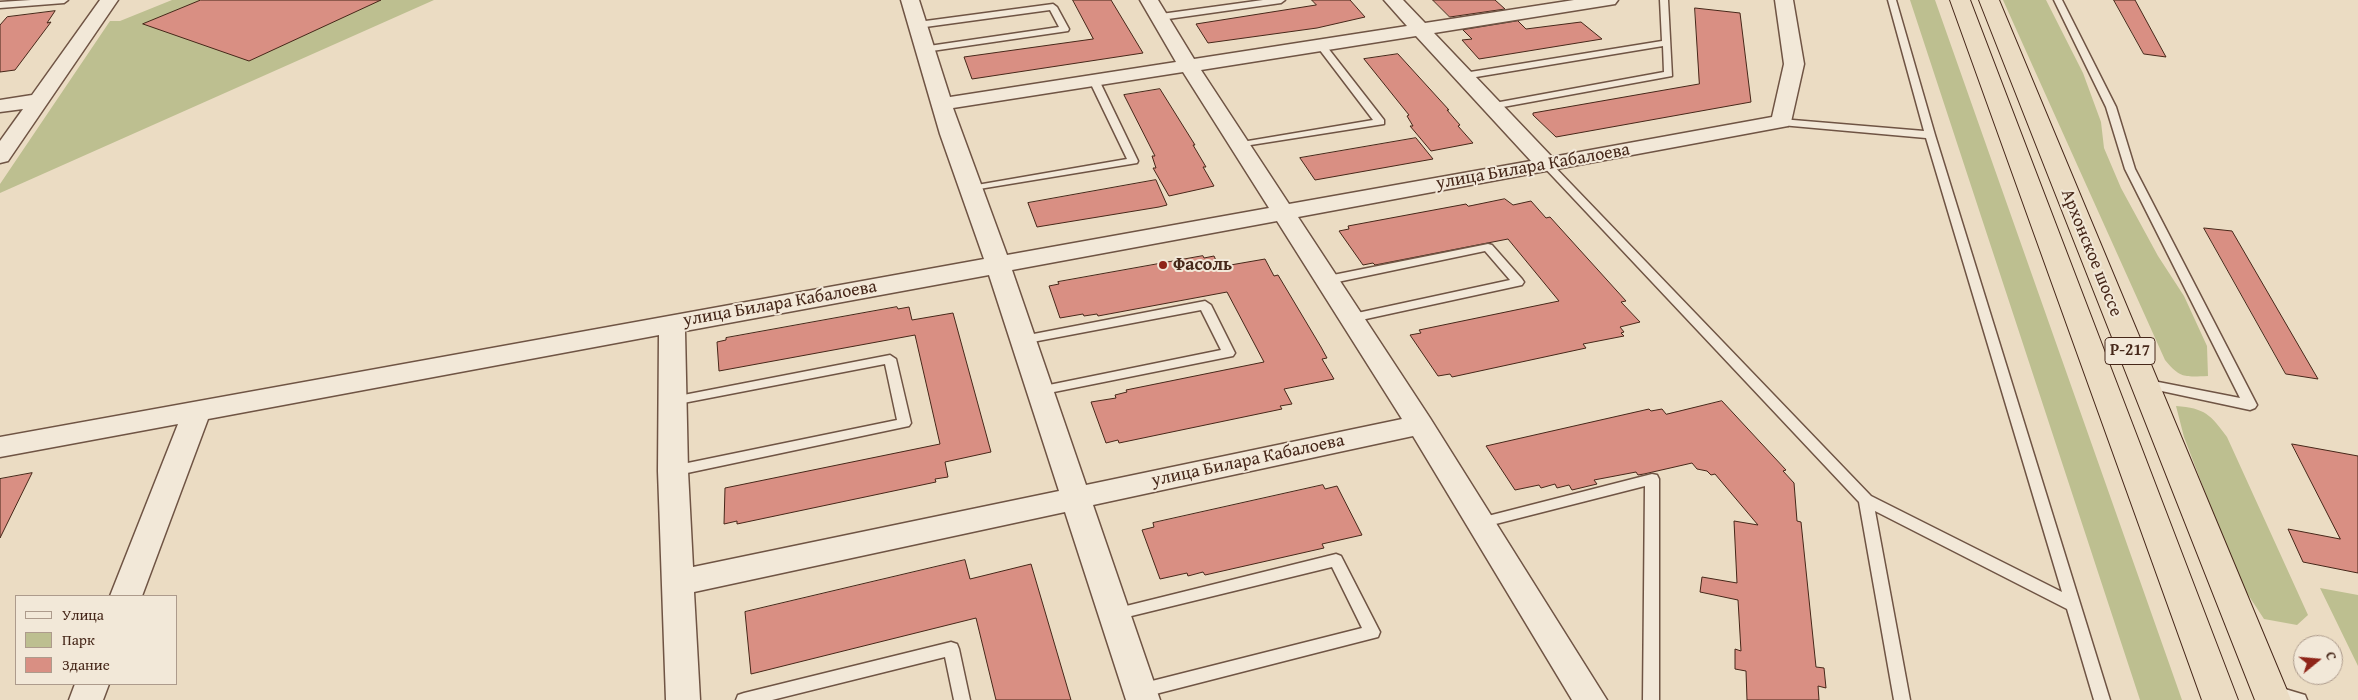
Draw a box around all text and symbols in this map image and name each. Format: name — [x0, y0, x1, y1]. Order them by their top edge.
street label: улица Билара Кабалоева — [1434, 139, 1632, 195]
street label: Архонское шоссе — [2056, 186, 2126, 320]
place label: Фасоль — [1173, 254, 1232, 276]
marker: Фасоль — [1157, 259, 1169, 271]
street label: улица Билара Кабалоева — [681, 276, 879, 332]
road number: Р-217 — [2105, 338, 2155, 364]
street label: улица Билара Кабалоева — [1150, 430, 1346, 492]
legend — [15, 595, 178, 685]
text: Улица — [62, 604, 104, 625]
text: Парк — [62, 629, 95, 650]
north arrow — [2293, 635, 2343, 685]
text: С — [2321, 649, 2342, 663]
text: Здание — [62, 654, 110, 675]

